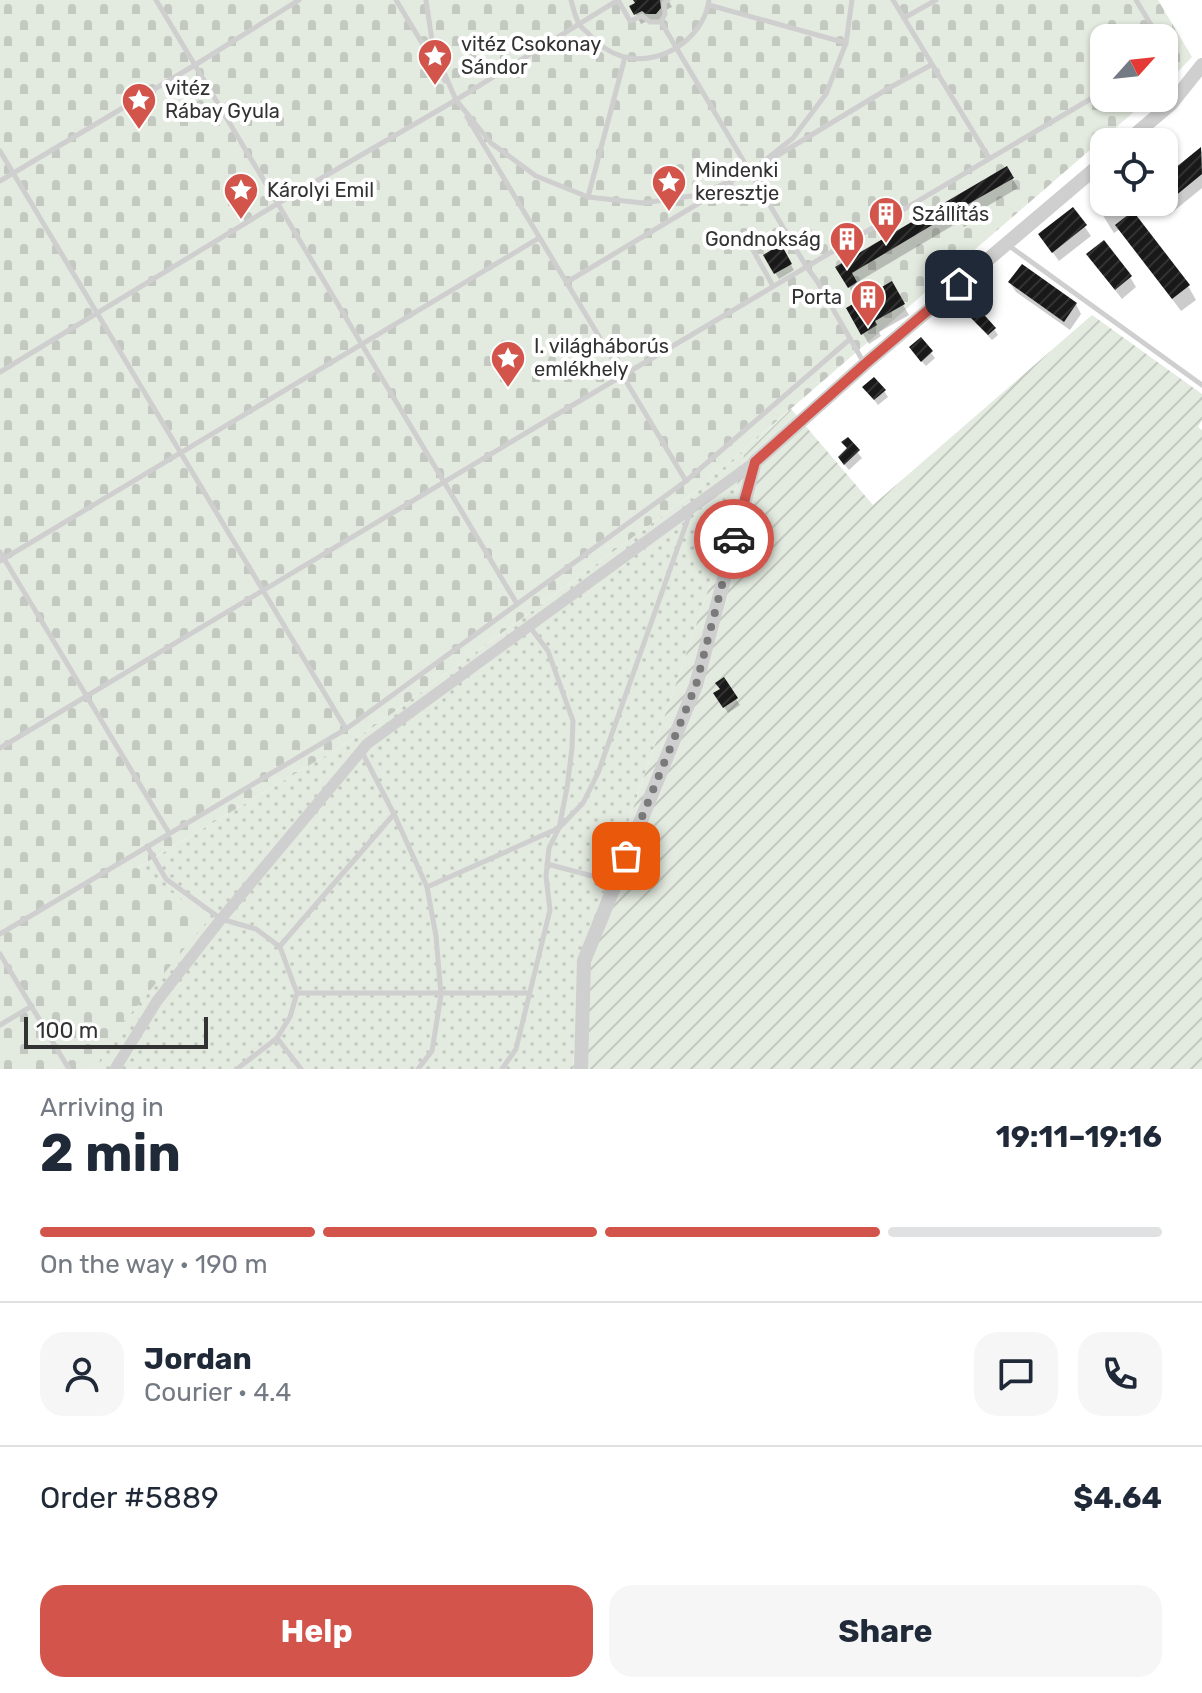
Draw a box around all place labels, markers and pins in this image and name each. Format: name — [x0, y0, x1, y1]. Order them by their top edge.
place label: vitéz Csokonay Sándor — [461, 32, 601, 79]
place icon: vitéz Csokonay Sándor — [416, 37, 454, 87]
place label: vitéz Rábay Gyula — [165, 76, 280, 123]
place icon: vitéz Rábay Gyula — [120, 81, 158, 131]
place label: Mindenki keresztje — [695, 158, 779, 205]
place icon: Mindenki keresztje — [650, 163, 688, 213]
place icon: Károlyi Emil — [222, 171, 260, 221]
place label: Károlyi Emil — [267, 178, 374, 202]
building icon: Szállítás — [867, 195, 905, 245]
place label: Szállítás — [912, 202, 989, 226]
building icon: Gondnokság — [828, 220, 866, 270]
place label: Gondnokság — [705, 227, 821, 251]
pin — [925, 250, 993, 318]
building icon: Porta — [849, 278, 887, 328]
place label: Porta — [791, 285, 842, 309]
place label: I. világháborús emlékhely — [534, 334, 669, 381]
place icon: I. világháborús emlékhely — [489, 339, 527, 389]
pin — [592, 822, 660, 890]

